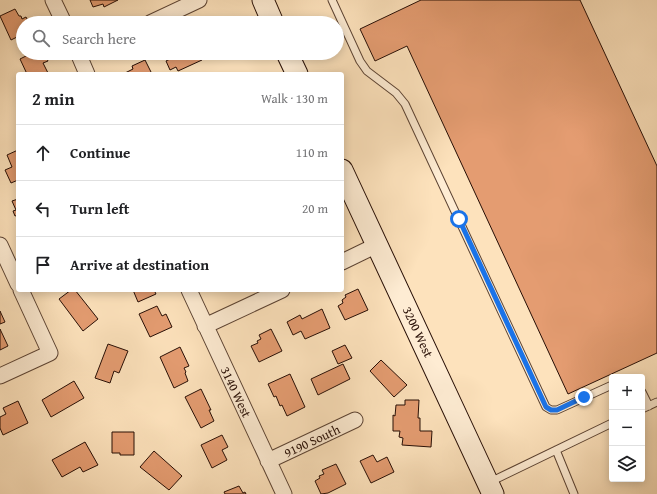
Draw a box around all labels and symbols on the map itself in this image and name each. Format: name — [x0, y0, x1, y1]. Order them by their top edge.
route start — [450, 210, 468, 228]
street label: 3200 West — [398, 303, 438, 361]
street label: 3140 West — [216, 363, 256, 421]
route end — [575, 388, 593, 406]
street label: 9190 South — [281, 419, 344, 462]

